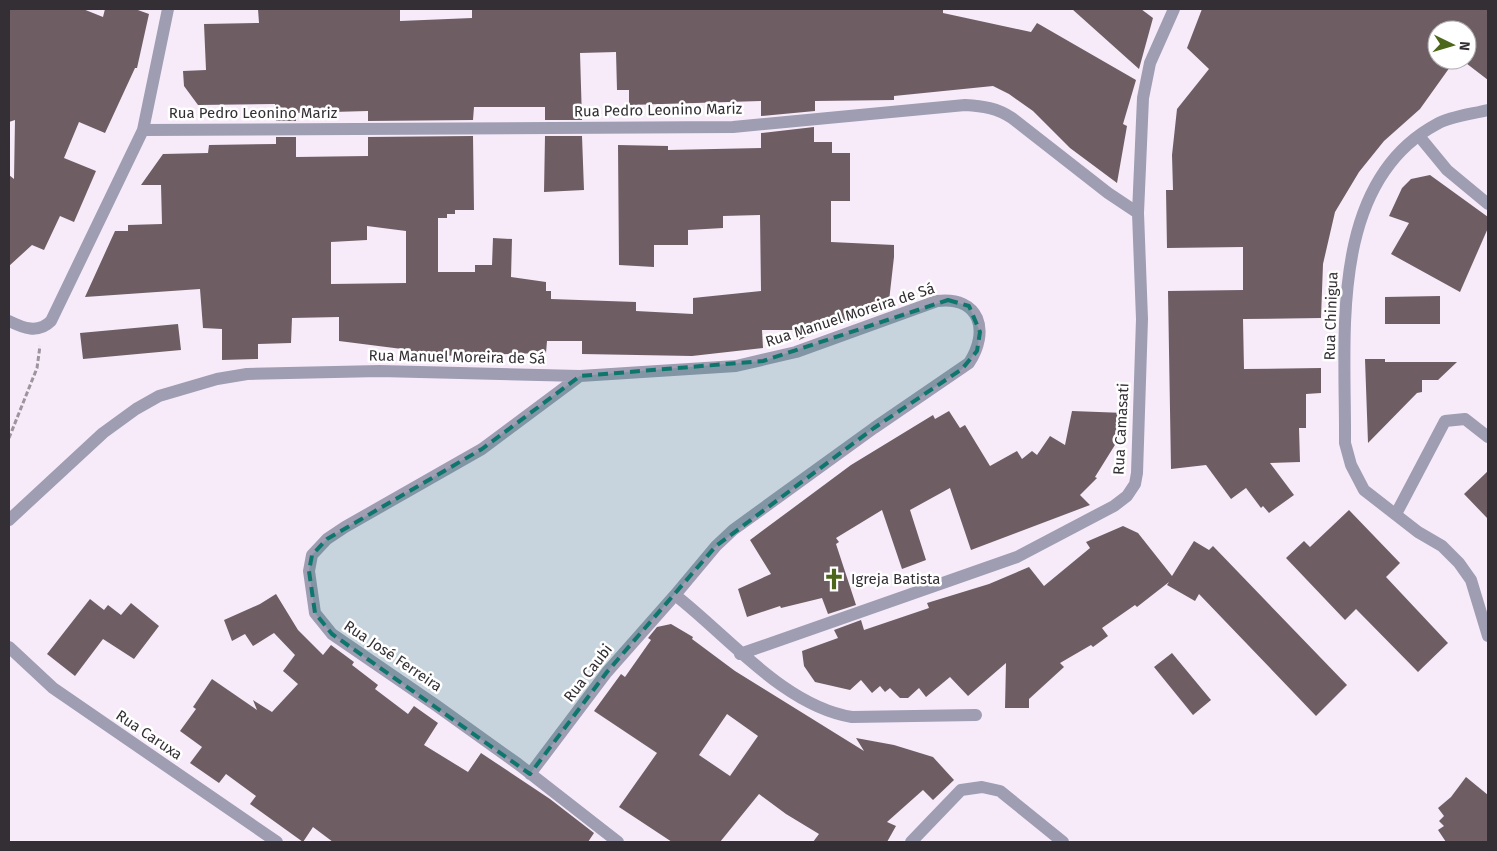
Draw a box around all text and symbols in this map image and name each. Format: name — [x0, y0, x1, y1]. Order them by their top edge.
north arrow — [1427, 20, 1477, 70]
text: N — [1456, 41, 1473, 51]
street label: Rua Pedro Leonino Mariz — [574, 100, 743, 120]
street label: Rua Pedro Leonino Mariz — [169, 104, 338, 122]
street label: Rua Chinigua — [1320, 271, 1342, 361]
street label: Rua Manuel Moreira de Sá — [763, 279, 937, 351]
street label: Rua Manuel Moreira de Sá — [368, 346, 546, 368]
street label: Rua Camasati — [1110, 383, 1132, 475]
church icon: Igreja Batista — [821, 566, 847, 592]
place label: Igreja Batista — [851, 570, 940, 588]
street label: Rua José Ferreira — [341, 617, 445, 695]
street label: Rua Caubi — [560, 641, 616, 705]
street label: Rua Caruxa — [112, 706, 186, 764]

